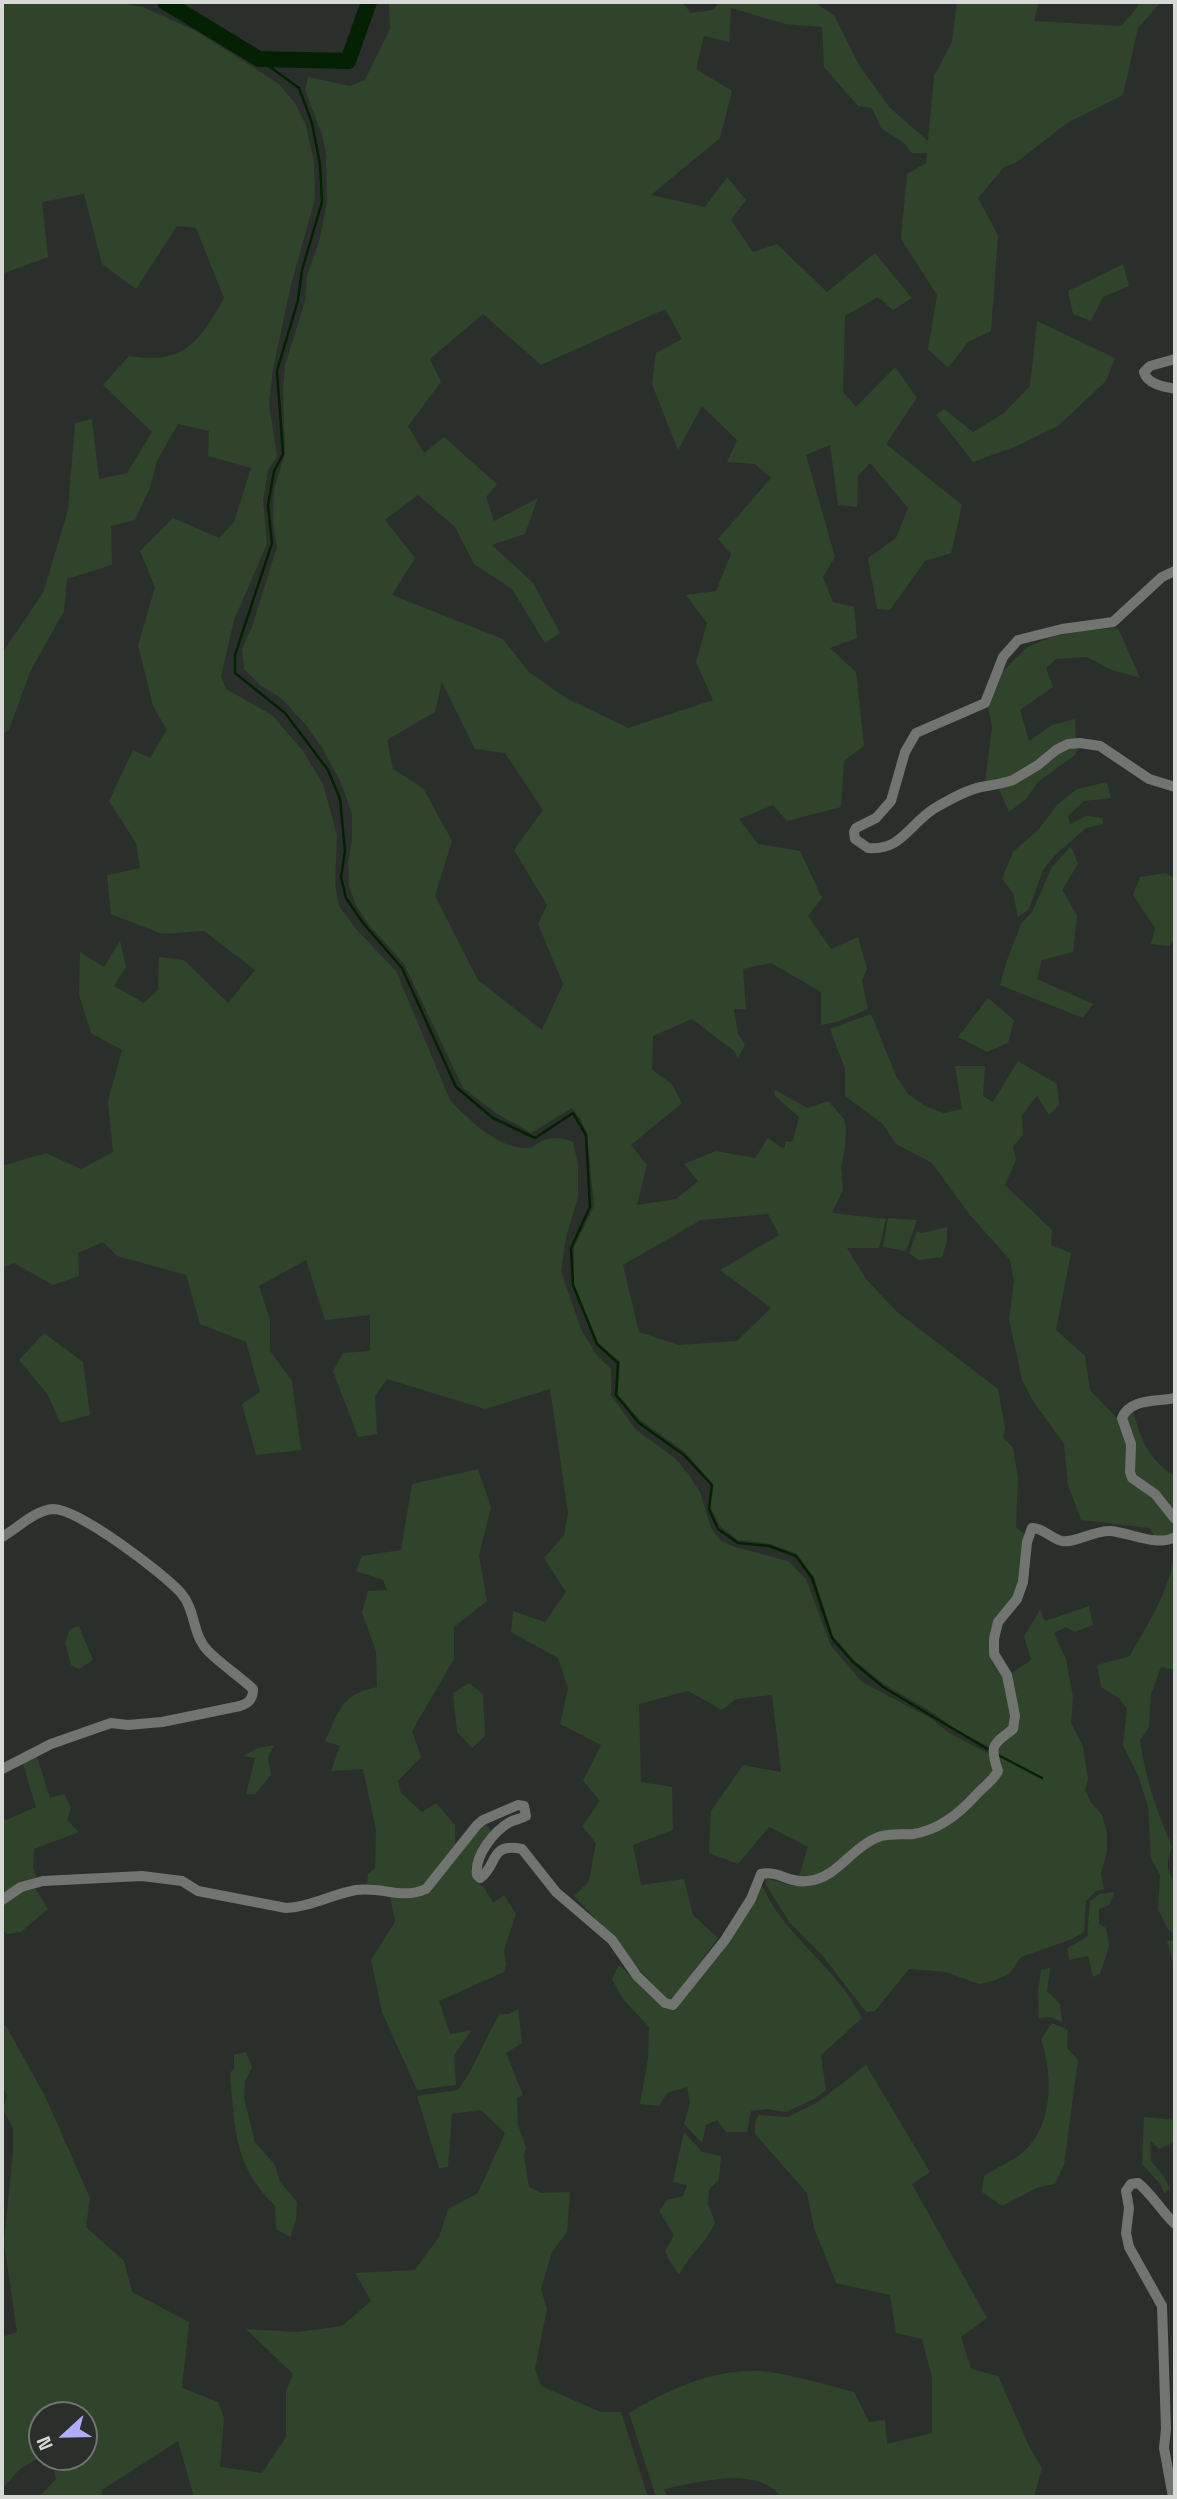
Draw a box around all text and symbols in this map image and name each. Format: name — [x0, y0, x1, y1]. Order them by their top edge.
north arrow — [28, 2401, 98, 2471]
text: N — [31, 2433, 59, 2454]

